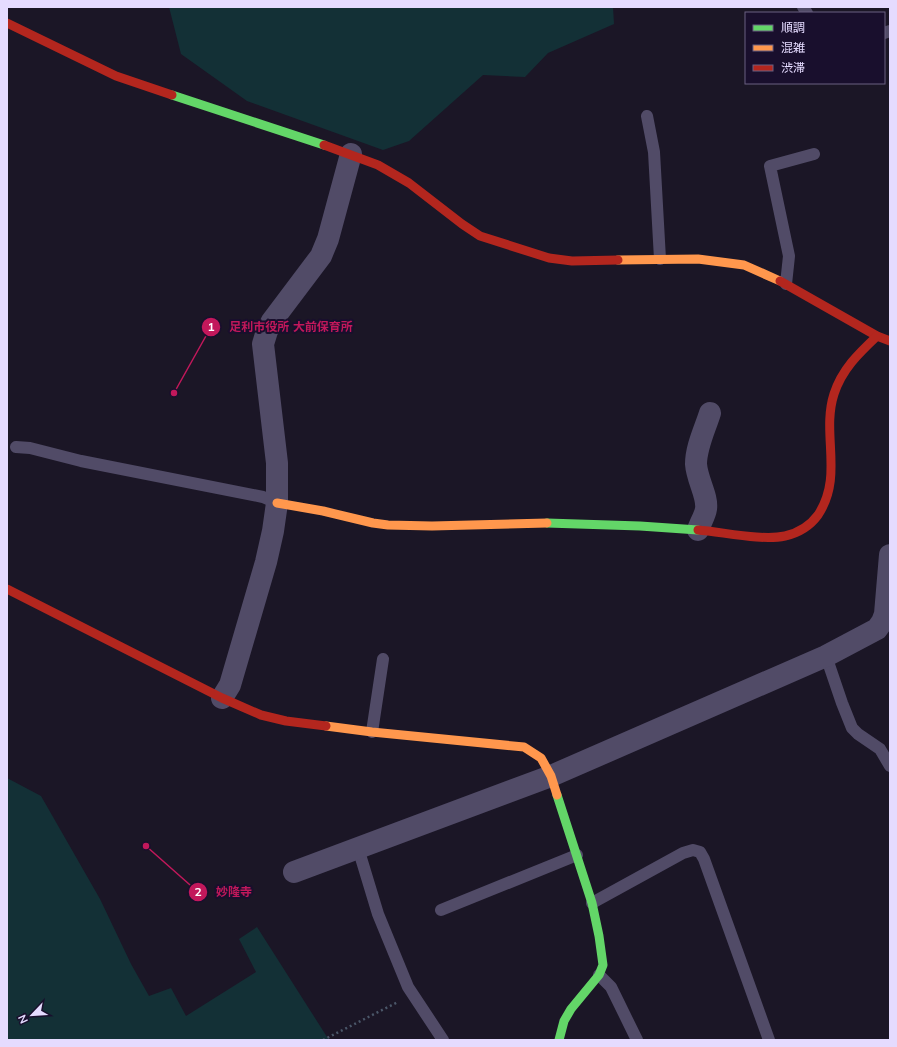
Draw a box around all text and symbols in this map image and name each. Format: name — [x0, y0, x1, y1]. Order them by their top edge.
legend — [745, 12, 885, 84]
text: 順調 — [781, 20, 805, 35]
text: 混雑 — [781, 40, 805, 55]
text: 渋滞 — [781, 60, 805, 75]
callout: 足利市役所 大前保育所 — [201, 315, 361, 339]
text: 1 — [207, 319, 215, 334]
text: 足利市役所 大前保育所 — [229, 319, 353, 334]
callout: 妙隆寺 — [188, 880, 260, 904]
text: 2 — [194, 884, 202, 899]
text: 妙隆寺 — [216, 884, 252, 899]
north arrow — [12, 995, 52, 1035]
text: N — [15, 1013, 31, 1026]

